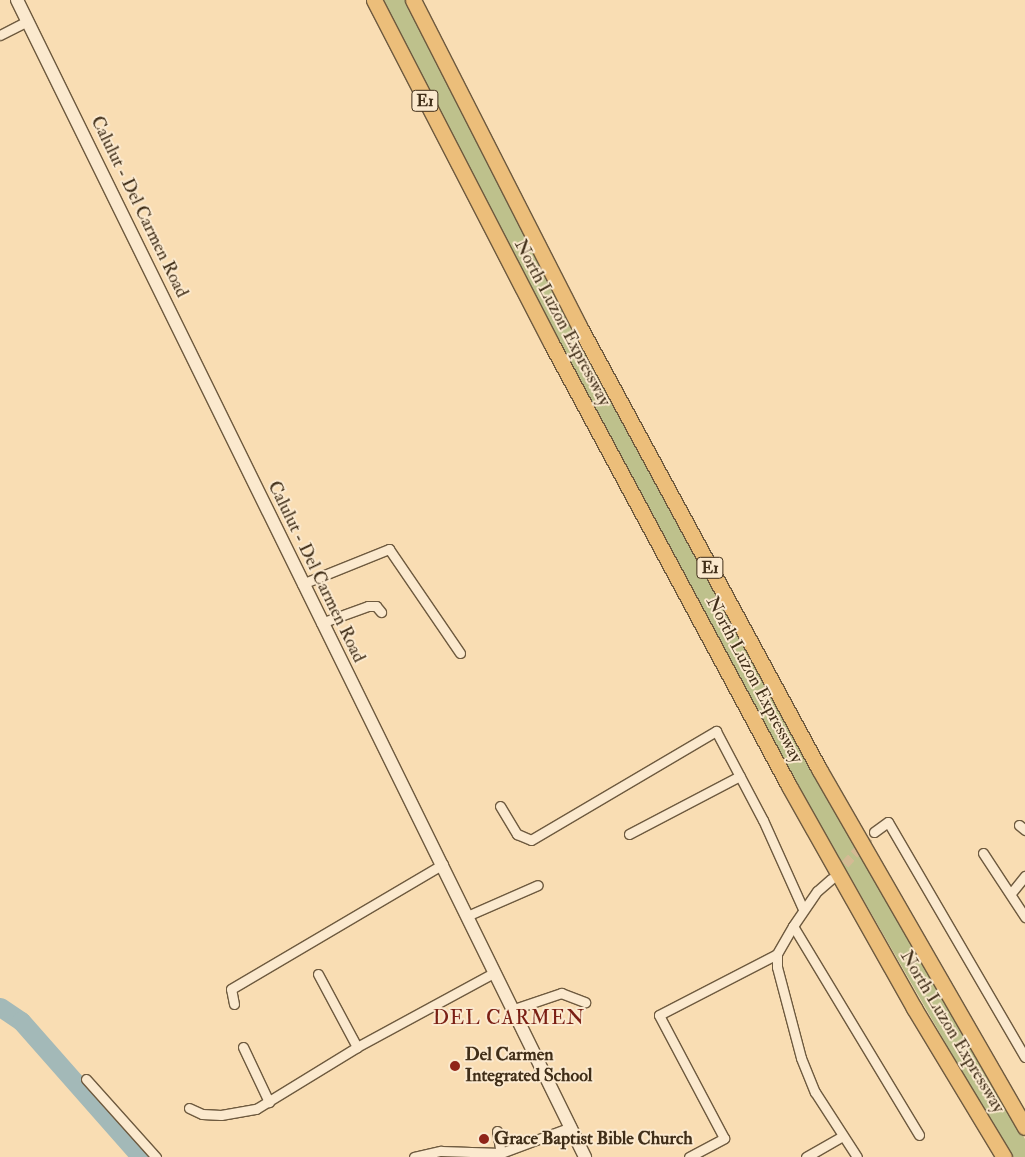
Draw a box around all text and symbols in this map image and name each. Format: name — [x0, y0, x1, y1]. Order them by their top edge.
road number: E1 — [411, 88, 439, 114]
street label: Calulut - Del Carmen Road — [86, 113, 192, 301]
street label: North Luzon Expressway — [509, 236, 615, 410]
street label: Calulut - Del Carmen Road — [263, 478, 369, 666]
road number: E1 — [696, 554, 724, 582]
street label: North Luzon Expressway — [701, 593, 807, 767]
street label: North Luzon Expressway — [895, 947, 1009, 1117]
district label: DEL CARMEN — [431, 1005, 587, 1029]
place label: Del Carmen Integrated School — [465, 1045, 592, 1088]
marker: Del Carmen Integrated School — [449, 1060, 461, 1072]
place label: Grace Baptist Bible Church — [494, 1128, 693, 1150]
marker: Grace Baptist Bible Church — [478, 1133, 490, 1145]

